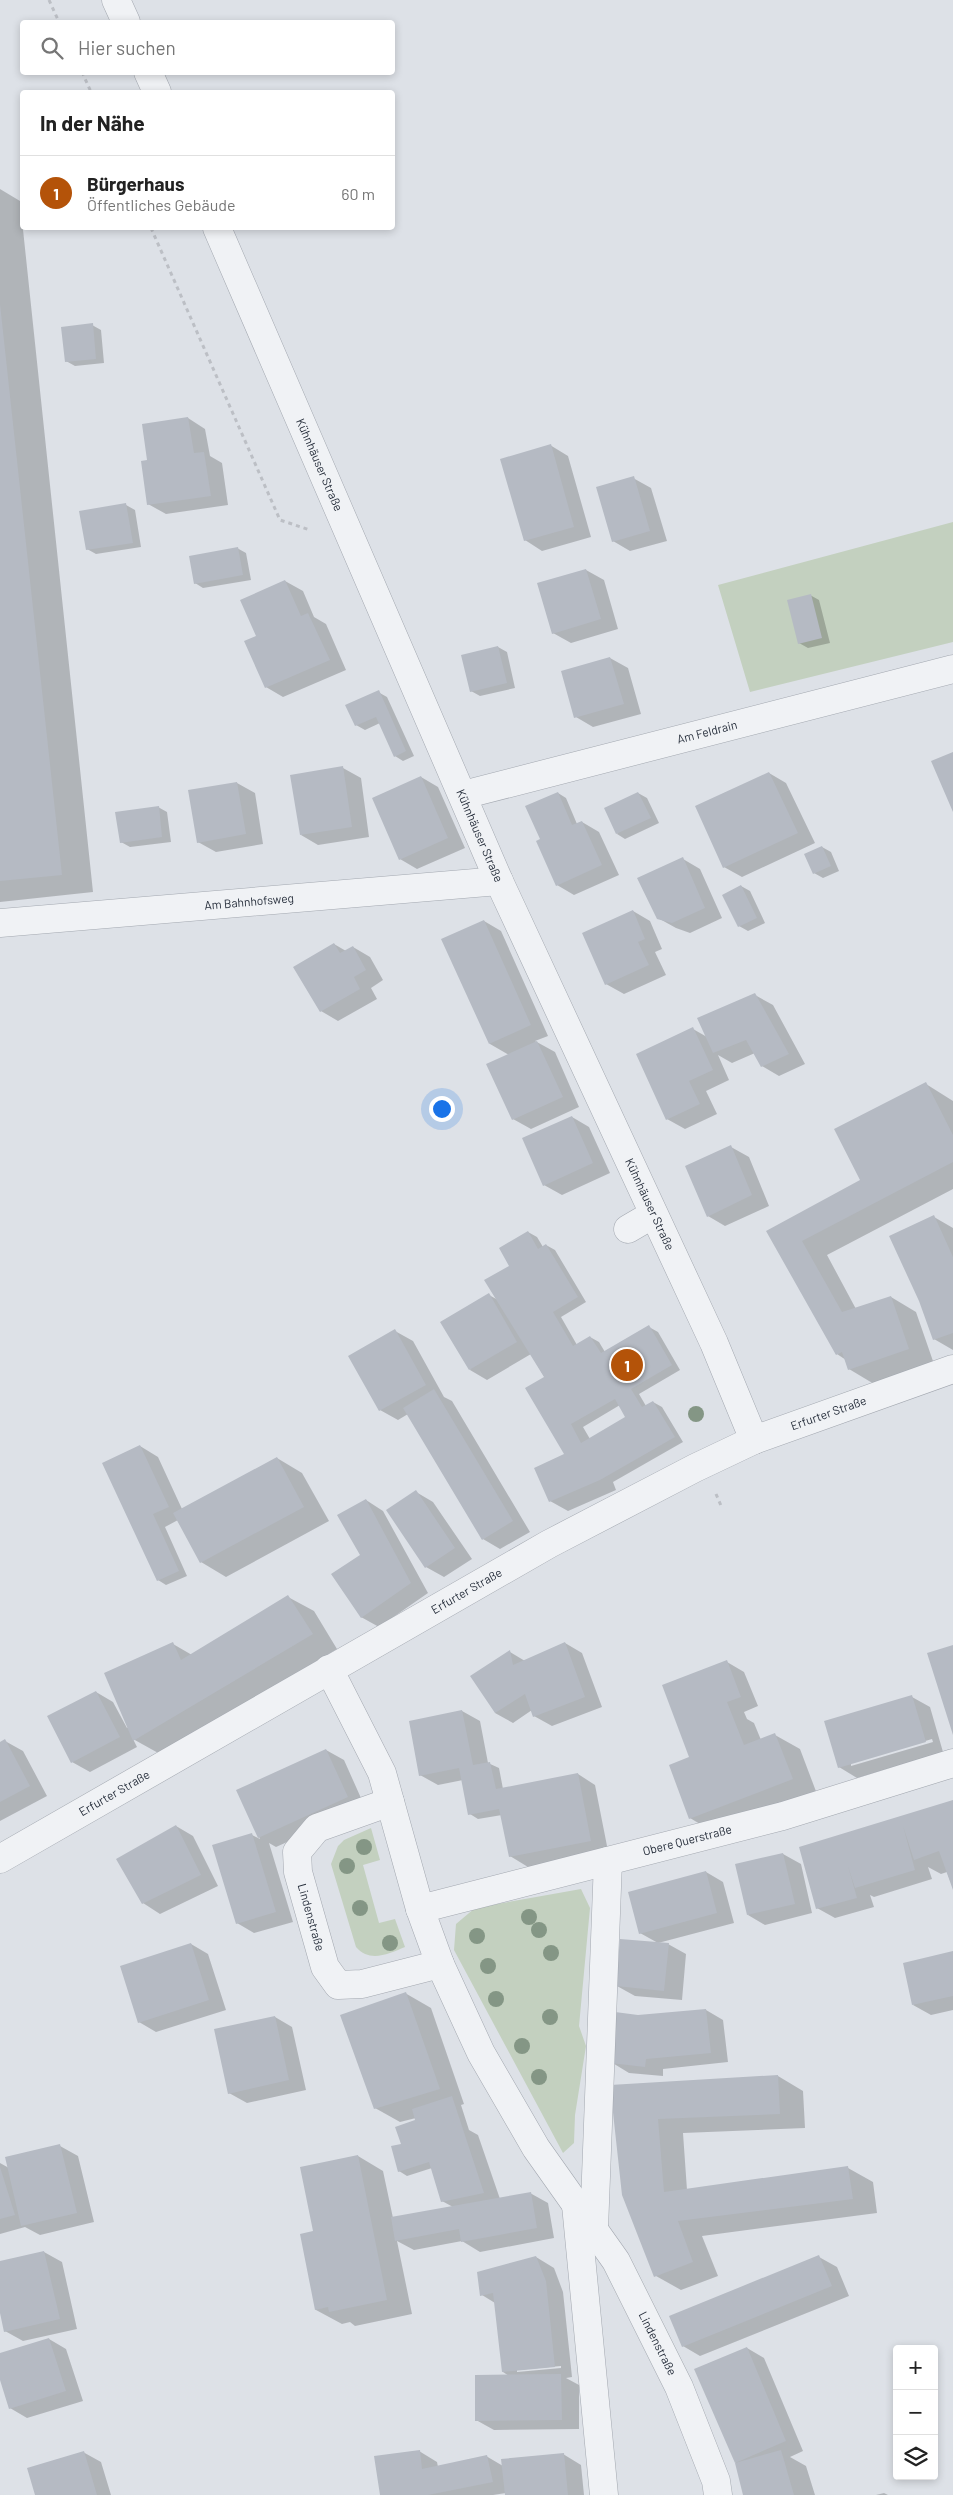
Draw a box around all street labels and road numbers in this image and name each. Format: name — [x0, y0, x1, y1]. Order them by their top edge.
street label: Kühnhäuser Straße — [294, 416, 346, 513]
street label: Am Feldrain — [675, 717, 738, 746]
street label: Kühnhäuser Straße — [454, 787, 507, 884]
street label: Am Bahnhofsweg — [204, 890, 294, 912]
street label: Kühnhäuser Straße — [623, 1156, 678, 1252]
street label: Erfurter Straße — [788, 1393, 868, 1432]
street label: Erfurter Straße — [428, 1565, 504, 1616]
street label: Erfurter Straße — [76, 1767, 152, 1818]
street label: Obere Querstraße — [641, 1821, 733, 1858]
street label: Lindenstraße — [296, 1882, 328, 1952]
street label: Lindenstraße — [636, 2309, 680, 2377]

